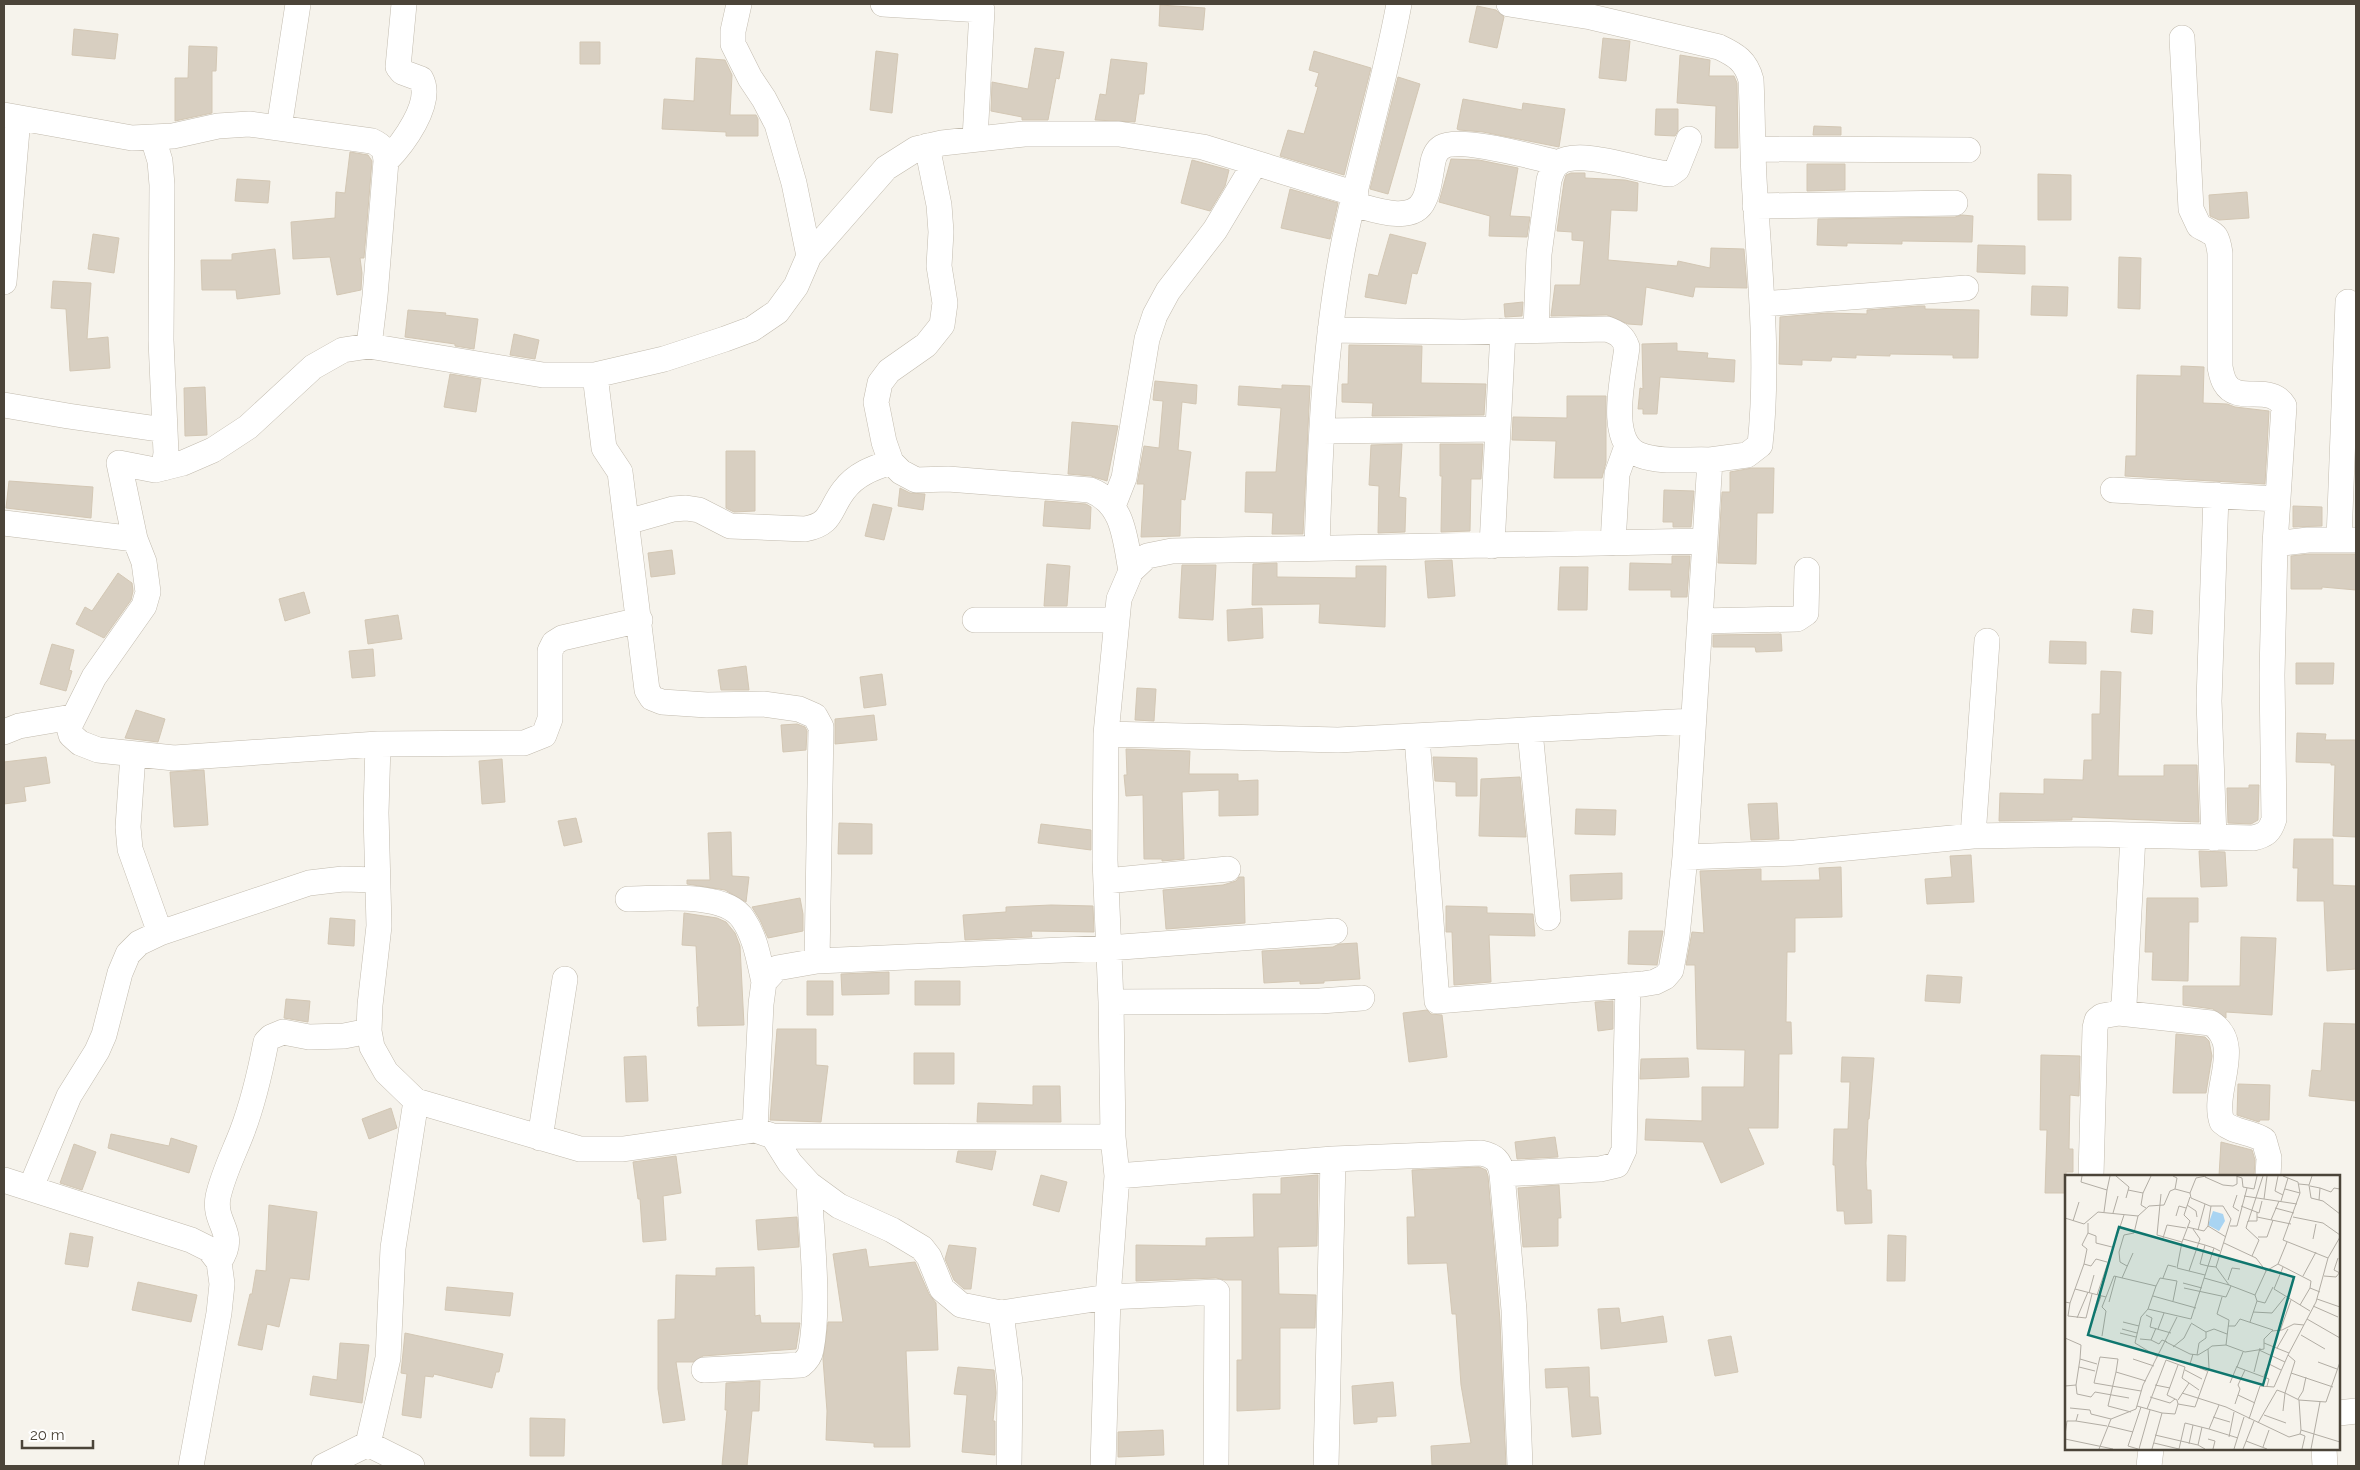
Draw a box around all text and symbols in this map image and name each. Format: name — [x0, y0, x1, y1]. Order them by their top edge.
inset map — [2065, 1175, 2340, 1450]
scale bar — [22, 1418, 94, 1450]
text: 20 m — [30, 1426, 65, 1444]

